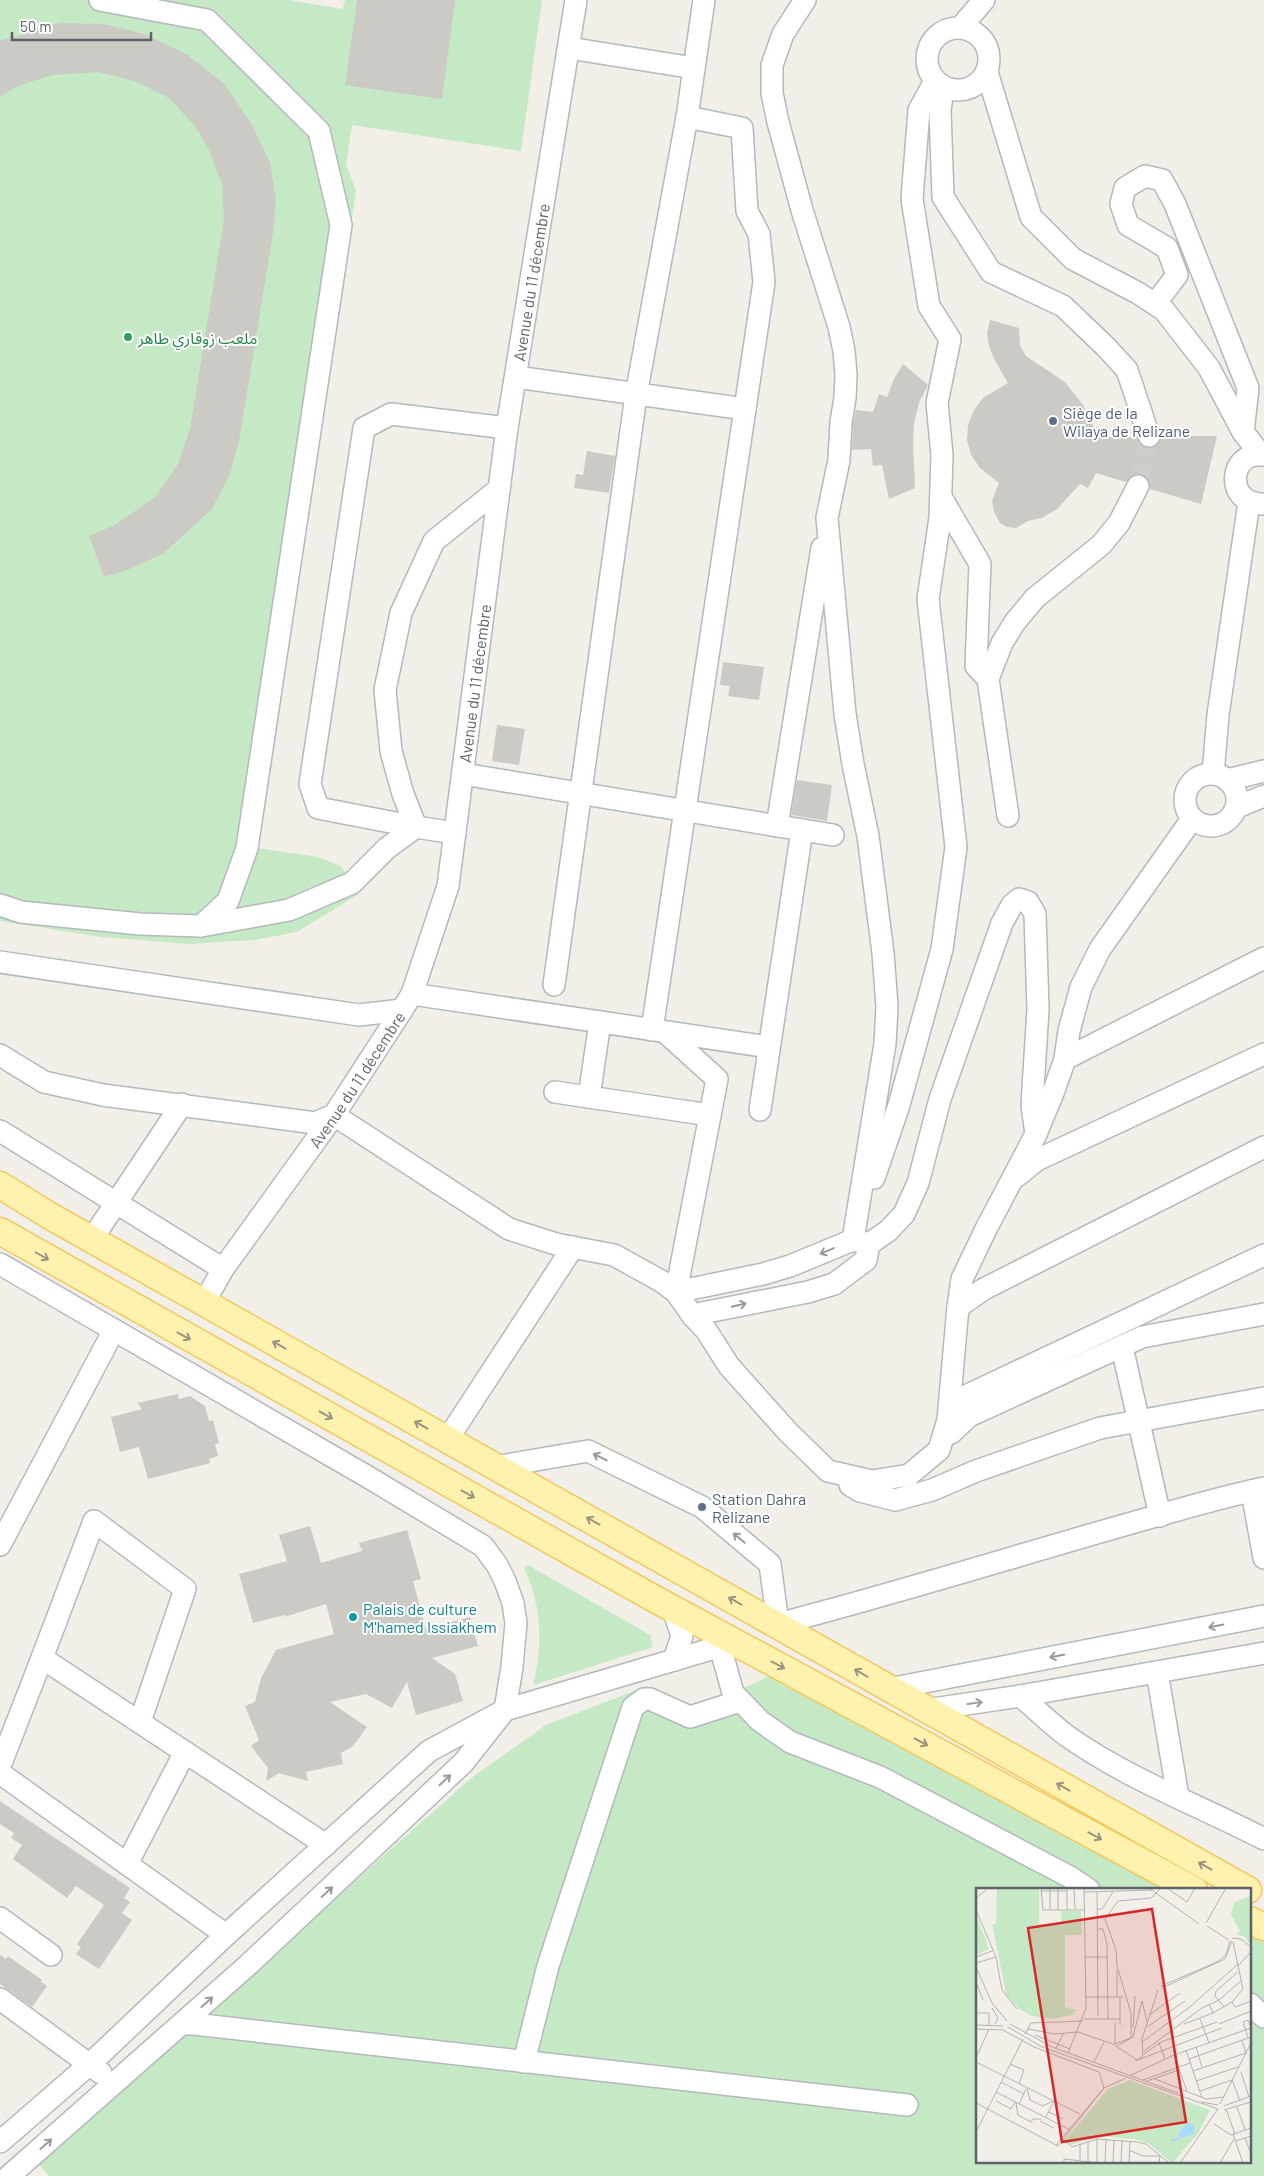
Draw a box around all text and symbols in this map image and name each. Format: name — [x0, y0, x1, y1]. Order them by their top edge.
scale bar — [12, 10, 151, 42]
text: 50 m — [20, 17, 52, 35]
street label: Avenue du 11 décembre — [508, 202, 553, 362]
place label: ملعب زوقاري طاهر — [137, 328, 257, 350]
marker: ملعب زوقاري طاهر — [122, 331, 134, 343]
place label: Siège de la Wilaya de Relizane — [1063, 403, 1190, 440]
marker: Siège de la Wilaya de Relizane — [1047, 415, 1059, 427]
street label: Avenue du 11 décembre — [455, 603, 494, 764]
street label: Avenue du 11 décembre — [304, 1008, 408, 1151]
one-way arrow — [820, 1247, 835, 1256]
one-way arrow — [35, 1251, 49, 1261]
one-way arrow — [731, 1300, 747, 1309]
one-way arrow — [176, 1331, 190, 1341]
one-way arrow — [272, 1340, 287, 1350]
one-way arrow — [318, 1410, 333, 1420]
one-way arrow — [413, 1420, 428, 1430]
one-way arrow — [592, 1452, 607, 1462]
one-way arrow — [460, 1489, 475, 1499]
place label: Station Dahra Relizane — [712, 1489, 806, 1526]
marker: Station Dahra Relizane — [696, 1501, 708, 1513]
one-way arrow — [586, 1516, 601, 1526]
one-way arrow — [733, 1533, 746, 1544]
one-way arrow — [728, 1595, 743, 1605]
place label: Palais de culture M'hamed Issiakhem — [363, 1599, 497, 1636]
marker: Palais de culture M'hamed Issiakhem — [347, 1611, 359, 1623]
one-way arrow — [1209, 1621, 1225, 1631]
one-way arrow — [1049, 1652, 1065, 1662]
one-way arrow — [770, 1661, 785, 1670]
one-way arrow — [854, 1667, 868, 1677]
one-way arrow — [966, 1698, 982, 1708]
one-way arrow — [913, 1738, 928, 1747]
one-way arrow — [439, 1774, 451, 1786]
one-way arrow — [1056, 1782, 1071, 1792]
one-way arrow — [1087, 1831, 1102, 1841]
one-way arrow — [1198, 1861, 1213, 1871]
one-way arrow — [320, 1886, 333, 1898]
inset map — [976, 1888, 1252, 2164]
one-way arrow — [201, 1996, 214, 2007]
one-way arrow — [40, 2139, 53, 2150]

